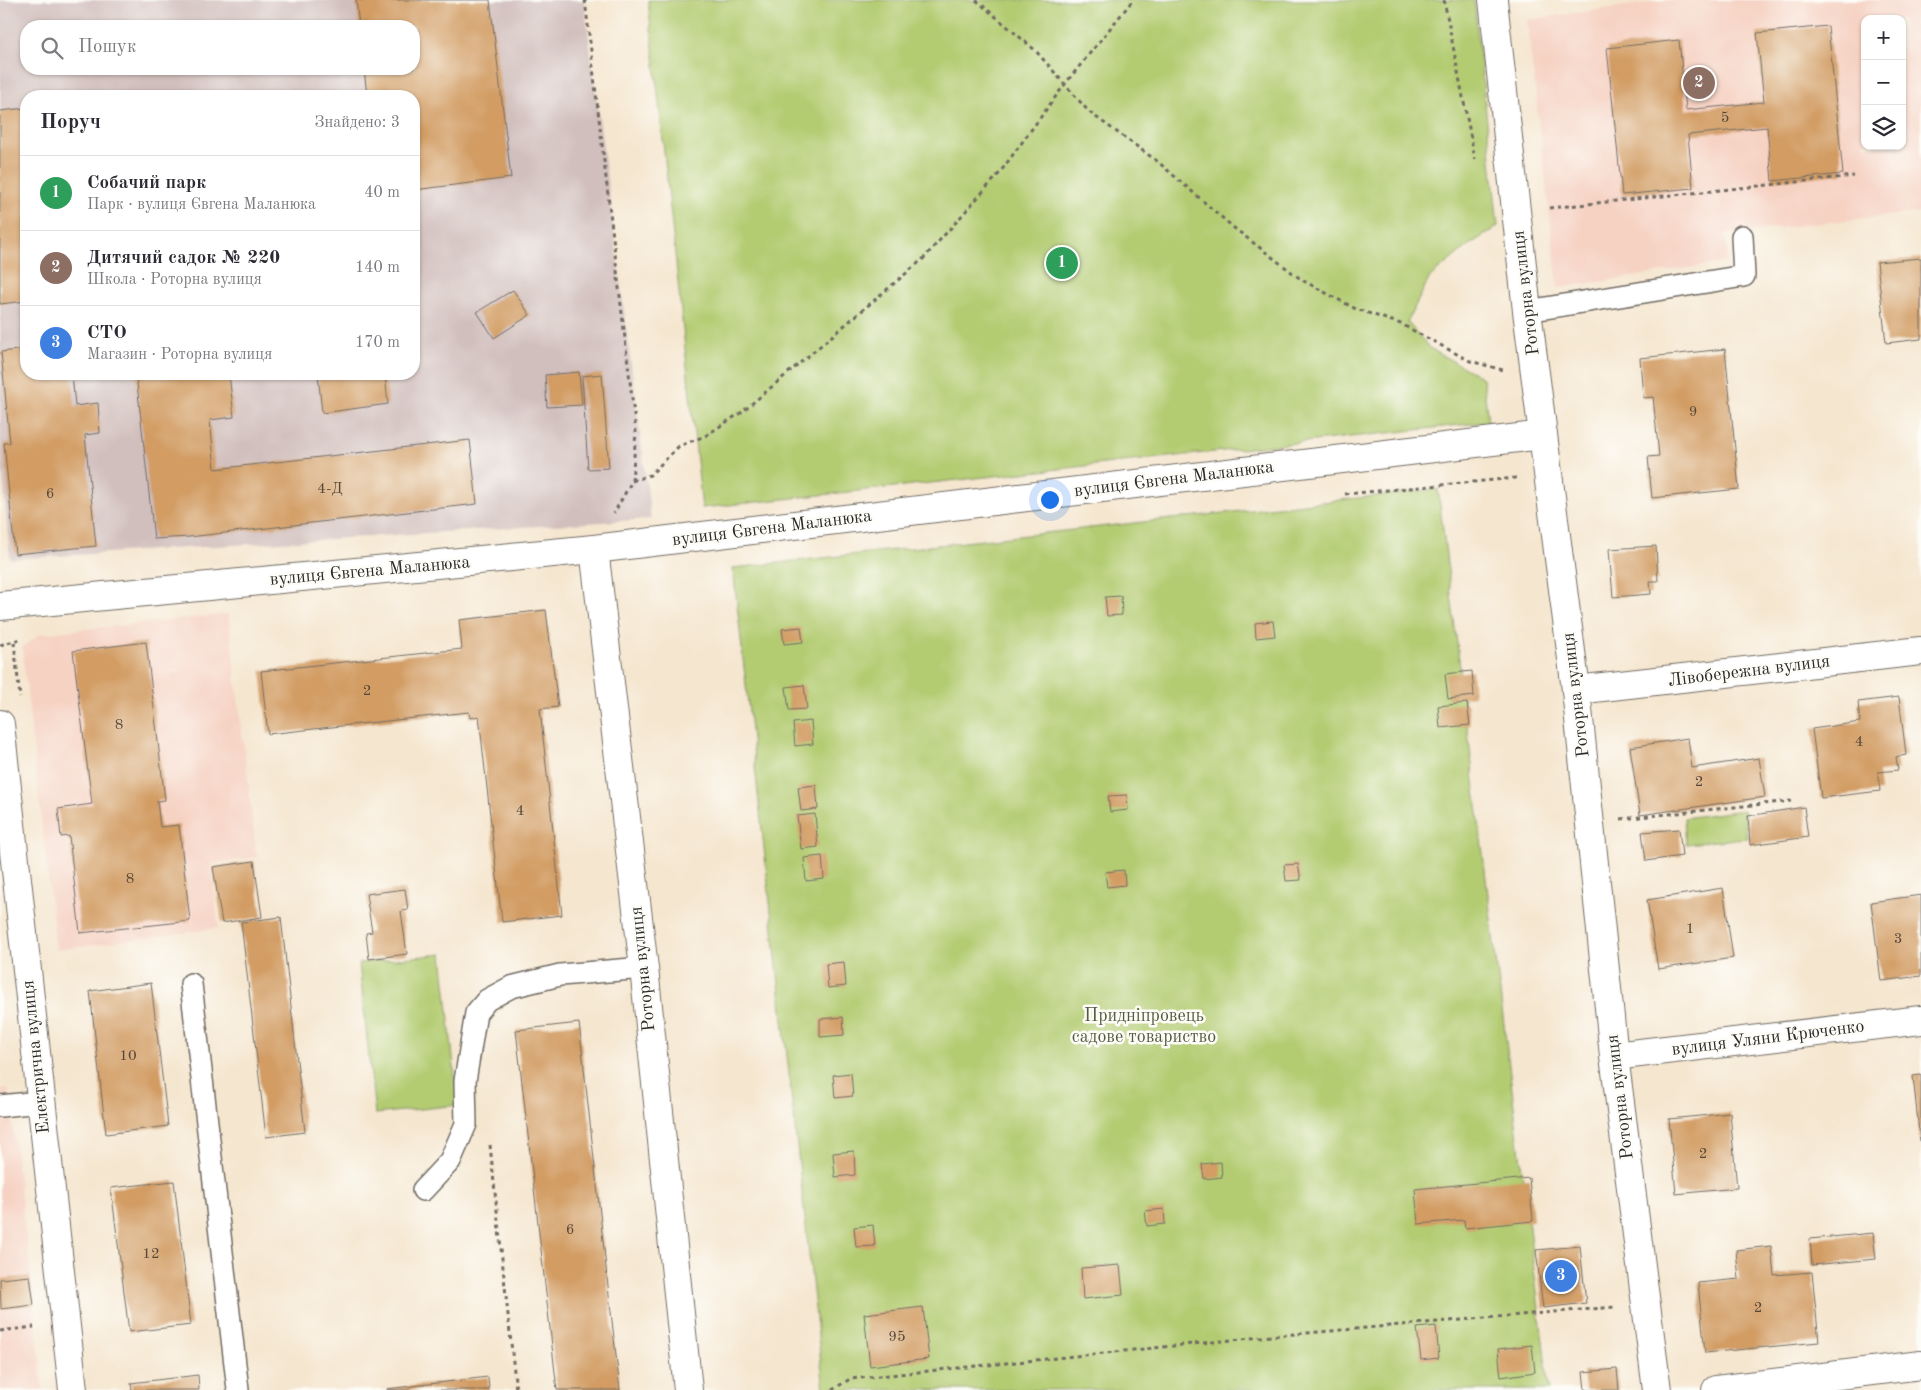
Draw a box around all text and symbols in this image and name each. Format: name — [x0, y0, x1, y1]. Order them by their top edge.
map controls — [1861, 15, 1906, 150]
button: + — [1861, 15, 1906, 60]
search box — [20, 20, 420, 75]
icon: search — [38, 34, 66, 62]
text: Пошук — [78, 38, 136, 57]
button: − — [1861, 60, 1906, 105]
pin: 2 — [1683, 64, 1715, 102]
button: layers — [1861, 105, 1906, 150]
house number: 5 — [1721, 111, 1729, 126]
text: Поруч — [40, 112, 101, 133]
text: Знайдено: 3 — [315, 115, 400, 131]
text: Собачий парк — [87, 174, 206, 193]
text: 1 — [51, 185, 61, 201]
text: 40 m — [364, 185, 400, 201]
text: Парк · вулиця Євгена Маланюка — [87, 197, 316, 213]
street label: Роторна вулиця — [1509, 229, 1543, 357]
pin: 1 — [1046, 244, 1078, 282]
text: Дитячий садок № 220 — [87, 249, 280, 268]
text: 2 — [51, 260, 61, 276]
text: 140 m — [355, 260, 400, 276]
text: Школа · Роторна вулиця — [87, 272, 262, 288]
text: СТО — [87, 324, 127, 343]
text: 3 — [51, 335, 61, 351]
text: 170 m — [355, 335, 400, 351]
text: Магазин · Роторна вулиця — [87, 347, 272, 363]
house number: 9 — [1689, 405, 1697, 420]
street label: вулиця Євгена Маланюка — [1073, 458, 1275, 500]
house number: 4-Д — [317, 482, 343, 497]
house number: 6 — [46, 487, 54, 502]
your location — [1037, 487, 1063, 513]
street label: вулиця Євгена Маланюка — [671, 507, 873, 549]
street label: вулиця Євгена Маланюка — [269, 553, 471, 589]
street label: Роторна вулиця — [1559, 631, 1593, 759]
street label: Лівобережна вулиця — [1667, 652, 1831, 690]
house number: 2 — [363, 684, 371, 699]
house number: 8 — [115, 718, 123, 733]
house number: 4 — [1855, 735, 1863, 750]
house number: 2 — [1695, 775, 1703, 790]
house number: 4 — [516, 804, 524, 819]
house number: 8 — [126, 872, 134, 887]
street label: Роторна вулиця — [627, 905, 659, 1033]
house number: 1 — [1686, 922, 1694, 937]
house number: 3 — [1894, 932, 1902, 947]
street label: Електрична вулиця — [19, 979, 53, 1135]
park label: Придніпровець садове товариство — [1072, 1007, 1216, 1046]
street label: вулиця Уляни Крюченко — [1671, 1017, 1865, 1059]
street label: Роторна вулиця — [1603, 1033, 1637, 1161]
house number: 10 — [119, 1049, 137, 1064]
house number: 2 — [1699, 1147, 1707, 1162]
house number: 6 — [566, 1223, 574, 1238]
house number: 12 — [142, 1247, 160, 1262]
pin: 3 — [1545, 1257, 1577, 1295]
house number: 2 — [1754, 1301, 1762, 1316]
house number: 95 — [888, 1330, 906, 1345]

